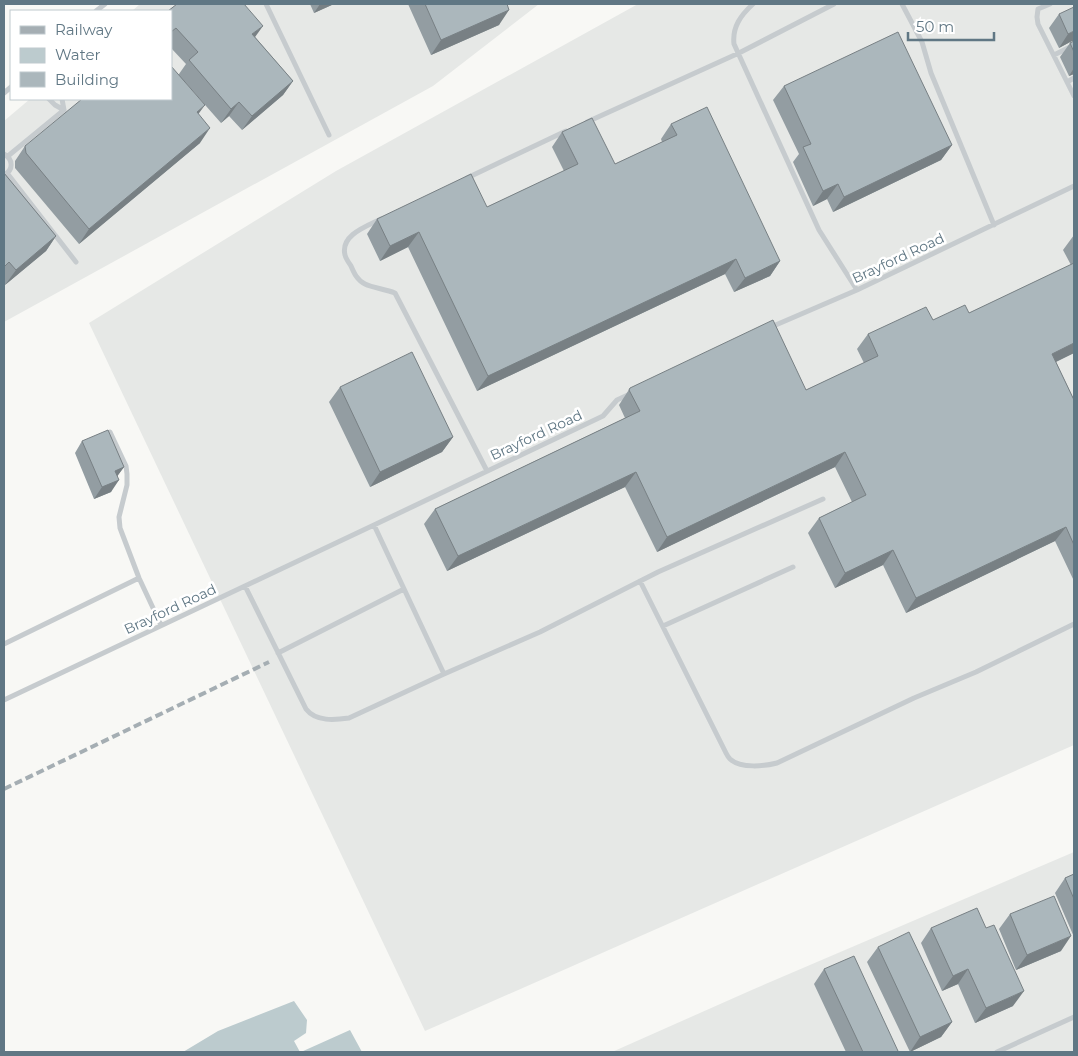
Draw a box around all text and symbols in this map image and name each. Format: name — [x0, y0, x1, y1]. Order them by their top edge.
legend — [10, 10, 172, 100]
scale bar — [908, 10, 994, 42]
text: 50 m — [916, 17, 954, 36]
text: Railway — [55, 20, 113, 39]
text: Water — [55, 45, 101, 64]
text: Building — [55, 70, 119, 89]
street label: Brayford Road — [849, 229, 947, 287]
street label: Brayford Road — [487, 406, 585, 464]
street label: Brayford Road — [121, 580, 219, 638]

